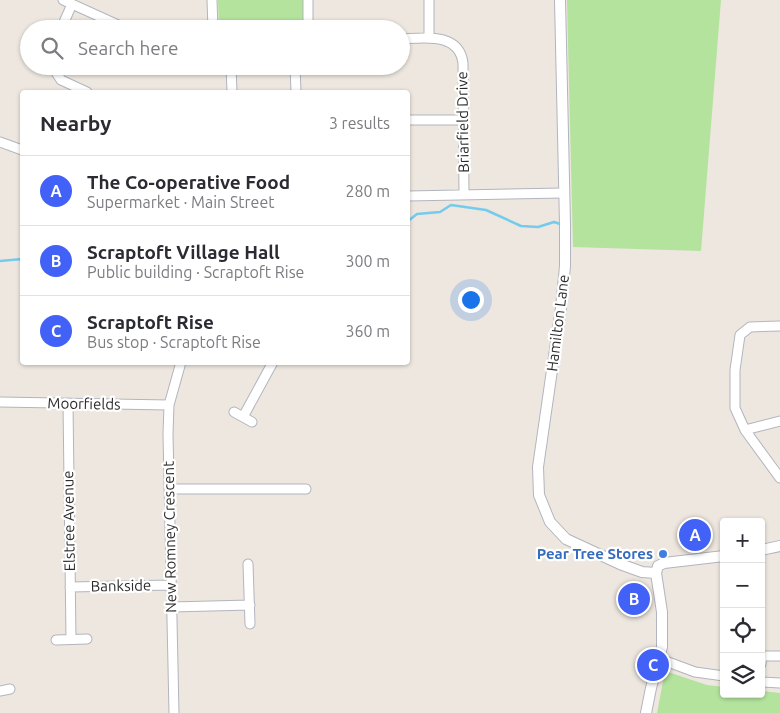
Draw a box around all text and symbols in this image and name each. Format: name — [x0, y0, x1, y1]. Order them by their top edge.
search box — [20, 20, 410, 75]
icon: search — [38, 34, 66, 62]
text: Search here — [78, 37, 178, 59]
street label: Briarfield Drive — [453, 71, 472, 173]
text: Nearby — [40, 111, 111, 135]
text: 3 results — [329, 114, 390, 132]
text: The Co-operative Food — [87, 171, 290, 193]
text: A — [50, 182, 62, 200]
text: 280 m — [345, 182, 390, 200]
text: Supermarket · Main Street — [87, 193, 275, 211]
text: Scraptoft Village Hall — [87, 241, 280, 263]
text: B — [51, 252, 61, 270]
text: 300 m — [345, 252, 390, 270]
text: Public building · Scraptoft Rise — [87, 263, 304, 281]
street label: Hamilton Lane — [543, 274, 572, 372]
your location — [458, 287, 484, 313]
text: Scraptoft Rise — [87, 311, 214, 333]
text: C — [51, 322, 61, 340]
text: 360 m — [345, 322, 390, 340]
text: Bus stop · Scraptoft Rise — [87, 333, 261, 351]
street label: Moorfields — [47, 394, 121, 413]
street label: New Romney Crescent — [160, 461, 179, 613]
street label: Elstree Avenue — [59, 470, 78, 572]
pin: A — [679, 516, 711, 554]
map controls — [720, 518, 765, 698]
button: + — [720, 518, 765, 563]
place label: Pear Tree Stores — [537, 545, 653, 562]
marker: Pear Tree Stores — [657, 548, 669, 560]
button: − — [720, 563, 765, 608]
street label: Bankside — [91, 576, 151, 595]
pin: B — [618, 580, 650, 618]
button: locate — [720, 608, 765, 653]
pin: C — [637, 646, 669, 684]
button: layers — [720, 653, 765, 698]

